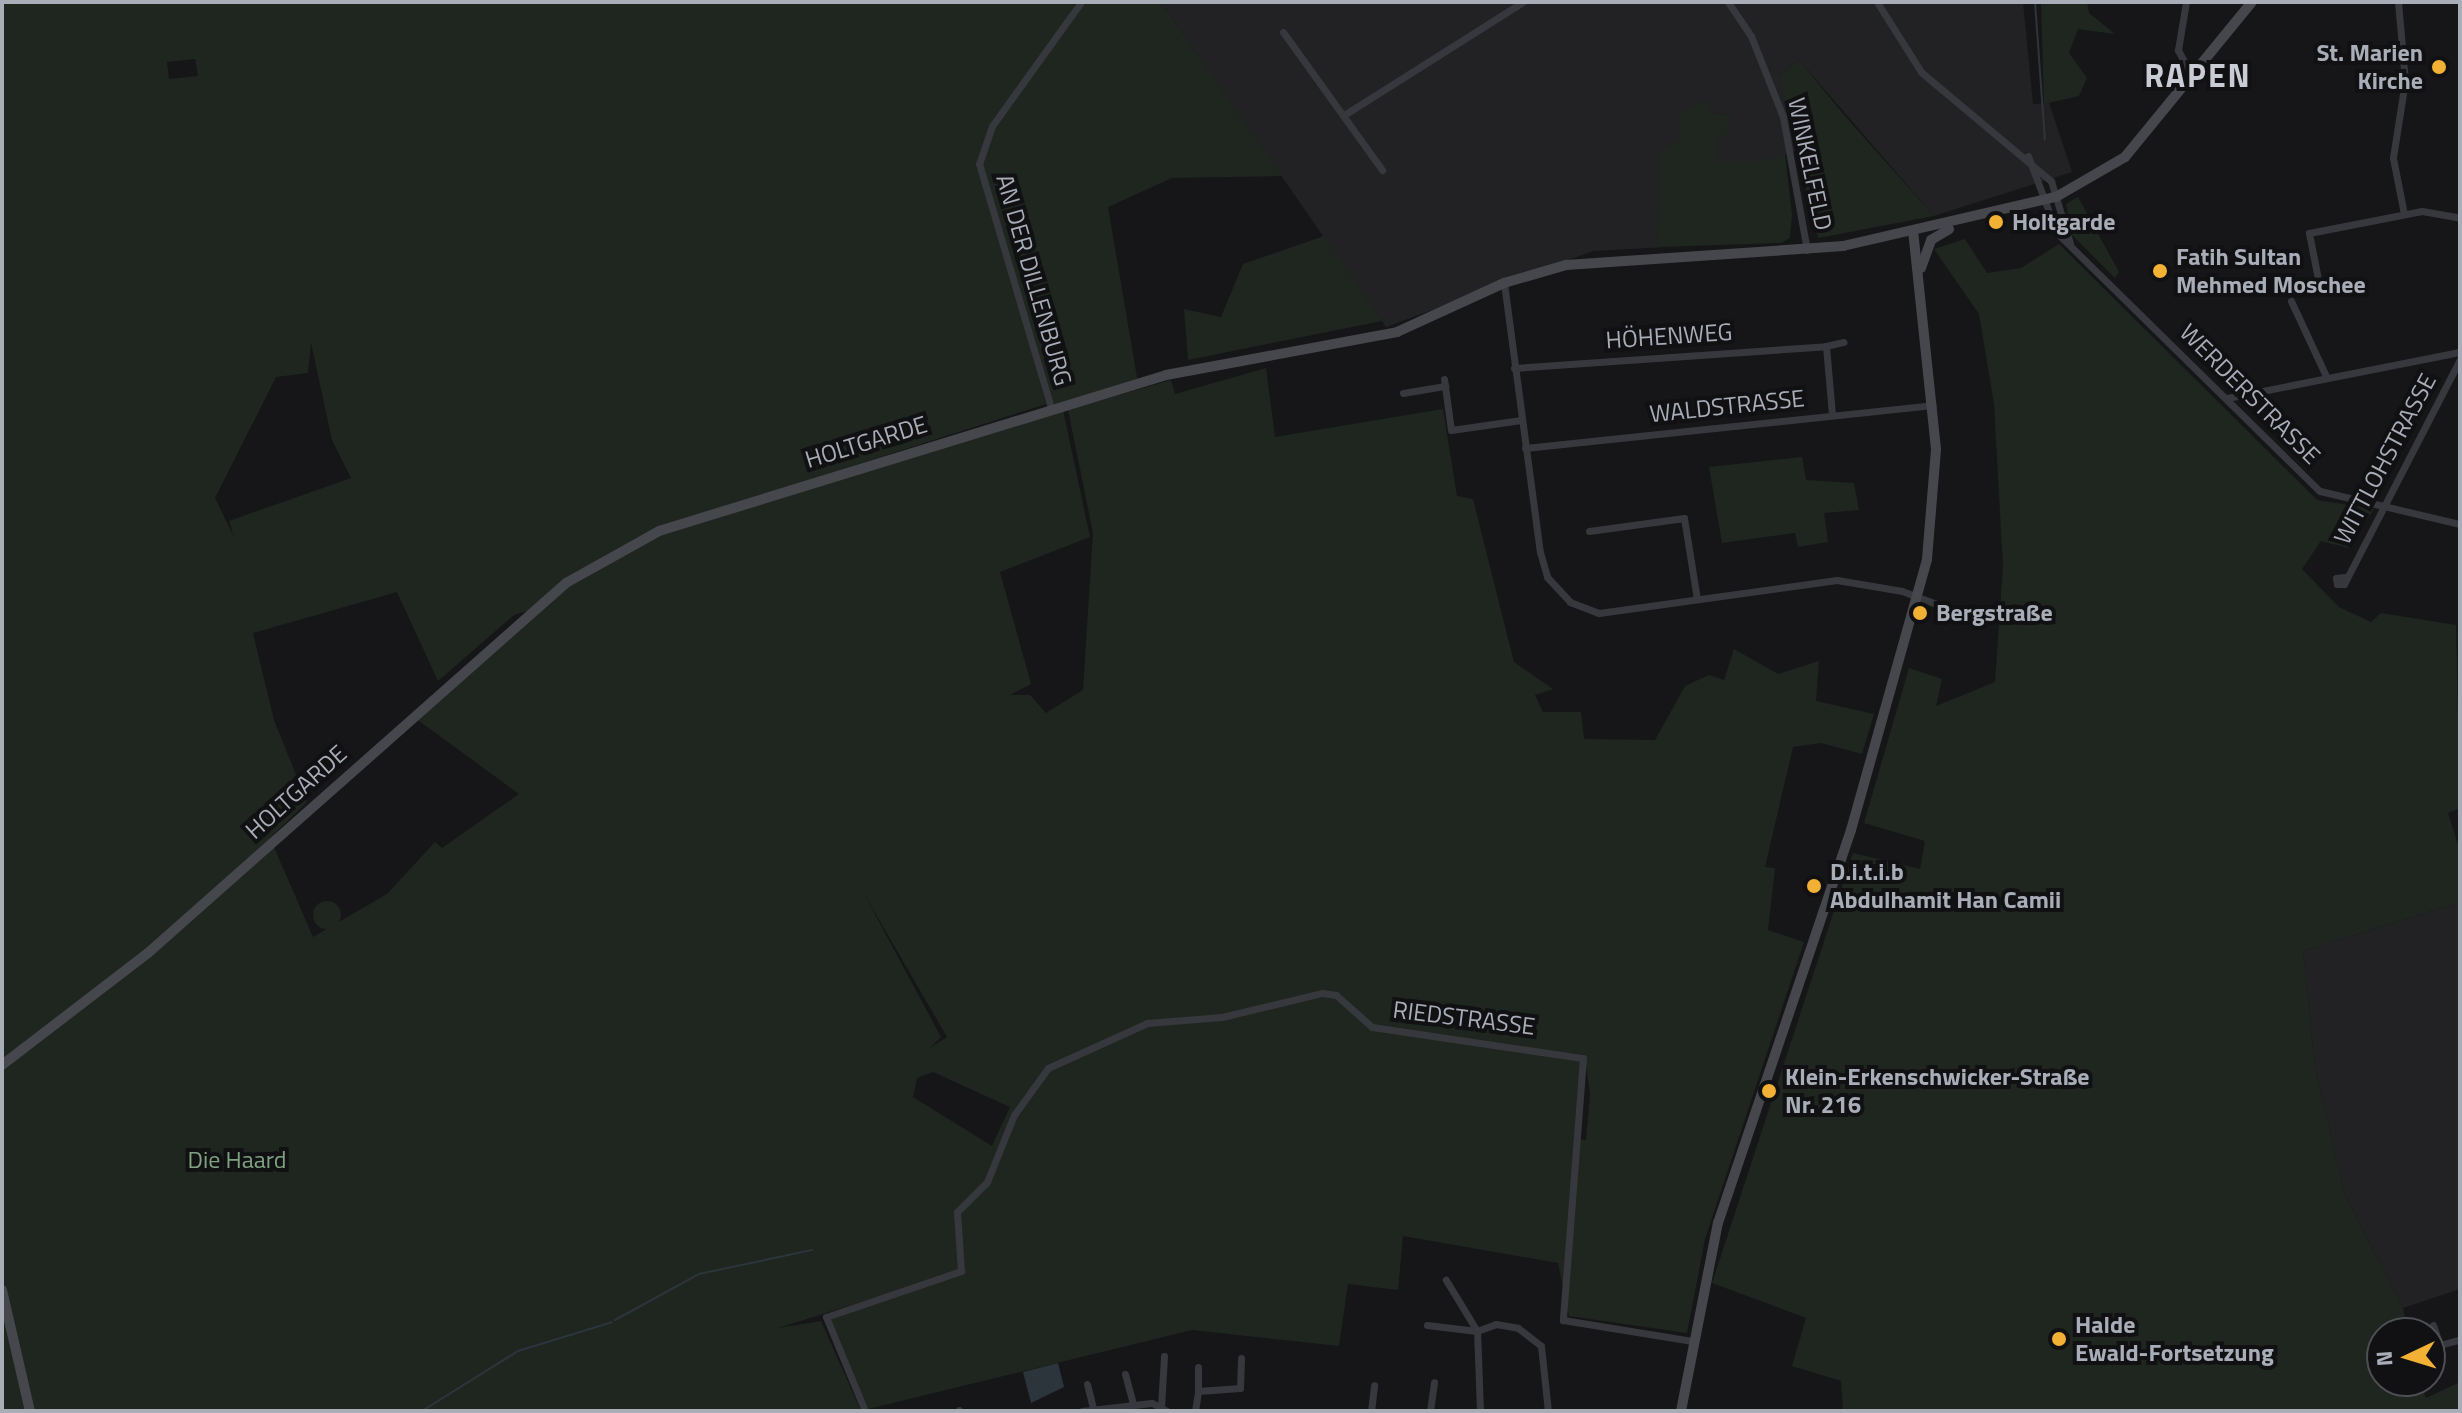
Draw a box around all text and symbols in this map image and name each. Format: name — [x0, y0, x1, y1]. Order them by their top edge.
place label: St. Marien Kirche — [2316, 39, 2423, 95]
district label: RAPEN — [2144, 56, 2252, 94]
marker: St. Marien Kirche — [2430, 58, 2448, 76]
street label: WINKELFELD — [1782, 95, 1838, 233]
street label: AN DER DILLENBURG — [990, 171, 1078, 389]
place label: Holtgarde — [2012, 208, 2116, 236]
marker: Holtgarde — [1987, 213, 2005, 231]
place label: Fatih Sultan Mehmed Moschee — [2176, 243, 2366, 299]
marker: Fatih Sultan Mehmed Moschee — [2151, 262, 2169, 280]
street label: HÖHENWEG — [1605, 317, 1733, 355]
street label: WERDERSTRASSE — [2174, 318, 2326, 470]
street label: WITTLOHSTRASSE — [2328, 369, 2442, 549]
street label: WALDSTRASSE — [1648, 384, 1806, 428]
street label: HOLTGARDE — [802, 410, 930, 474]
place label: Bergstraße — [1936, 599, 2053, 627]
marker: Bergstraße — [1911, 604, 1929, 622]
street label: HOLTGARDE — [240, 739, 352, 845]
place label: D.i.t.i.b Abdulhamit Han Camii — [1830, 858, 2061, 914]
marker: D.i.t.i.b Abdulhamit Han Camii — [1805, 877, 1823, 895]
street label: RIEDSTRASSE — [1391, 995, 1537, 1041]
place label: Klein-Erkenschwicker-Straße Nr. 216 — [1785, 1063, 2090, 1119]
marker: Klein-Erkenschwicker-Straße Nr. 216 — [1760, 1082, 1778, 1100]
park label: Die Haard — [187, 1146, 287, 1174]
place label: Halde Ewald-Fortsetzung — [2075, 1311, 2274, 1367]
north arrow — [2366, 1317, 2446, 1397]
marker: Halde Ewald-Fortsetzung — [2050, 1330, 2068, 1348]
text: N — [2367, 1350, 2402, 1367]

